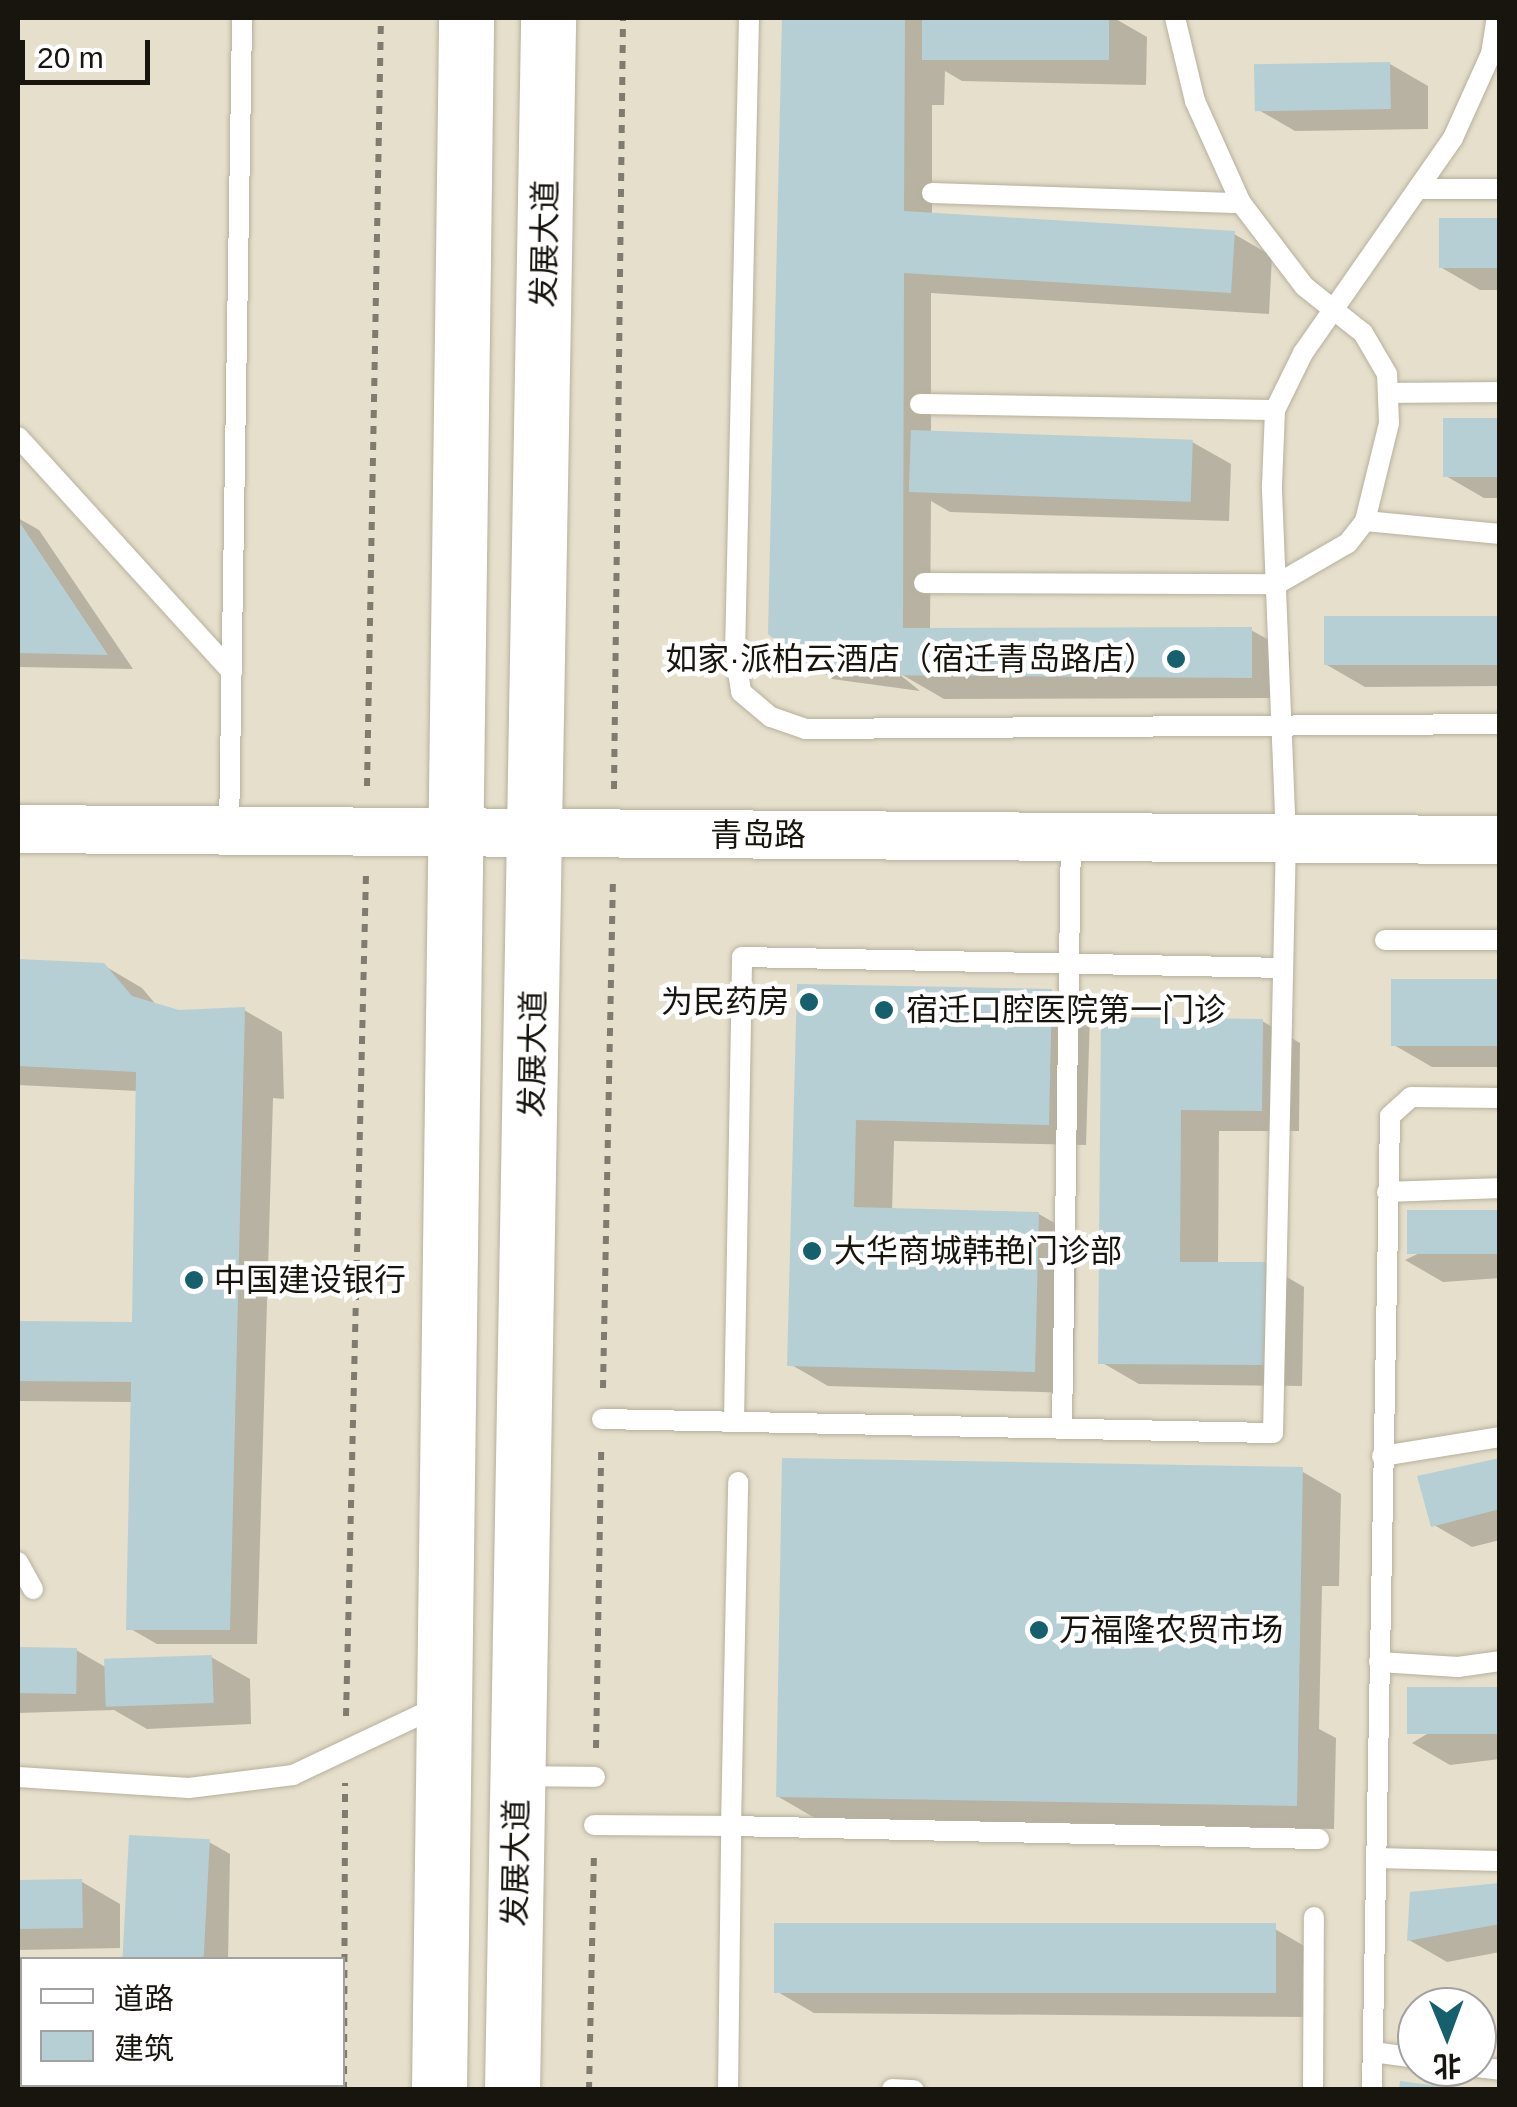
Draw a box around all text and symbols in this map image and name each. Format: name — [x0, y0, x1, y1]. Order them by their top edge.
scale bar — [25, 20, 155, 82]
text: 20 m — [37, 41, 104, 74]
street label: 发展大道 — [525, 180, 565, 308]
place label: 如家·派柏云酒店（宿迁青岛路店） — [665, 640, 1156, 678]
marker: 如家·派柏云酒店（宿迁青岛路店） — [1165, 648, 1187, 670]
street label: 青岛路 — [710, 816, 806, 854]
place label: 为民药房 — [661, 983, 789, 1021]
street label: 发展大道 — [513, 990, 553, 1118]
marker: 为民药房 — [798, 991, 820, 1013]
place label: 宿迁口腔医院第一门诊 — [906, 991, 1226, 1029]
marker: 宿迁口腔医院第一门诊 — [871, 997, 897, 1023]
place label: 大华商城韩艳门诊部 — [834, 1232, 1122, 1270]
marker: 大华商城韩艳门诊部 — [799, 1238, 825, 1264]
place label: 中国建设银行 — [214, 1261, 406, 1299]
marker: 中国建设银行 — [183, 1269, 205, 1291]
place label: 万福隆农贸市场 — [1059, 1611, 1283, 1649]
marker: 万福隆农贸市场 — [1028, 1619, 1050, 1641]
street label: 发展大道 — [496, 1799, 536, 1927]
legend — [20, 1957, 345, 2087]
text: 道路 — [114, 1982, 174, 2015]
north arrow — [1397, 1987, 1497, 2087]
text: 建筑 — [114, 2032, 174, 2065]
text: 北 — [1433, 2050, 1462, 2081]

